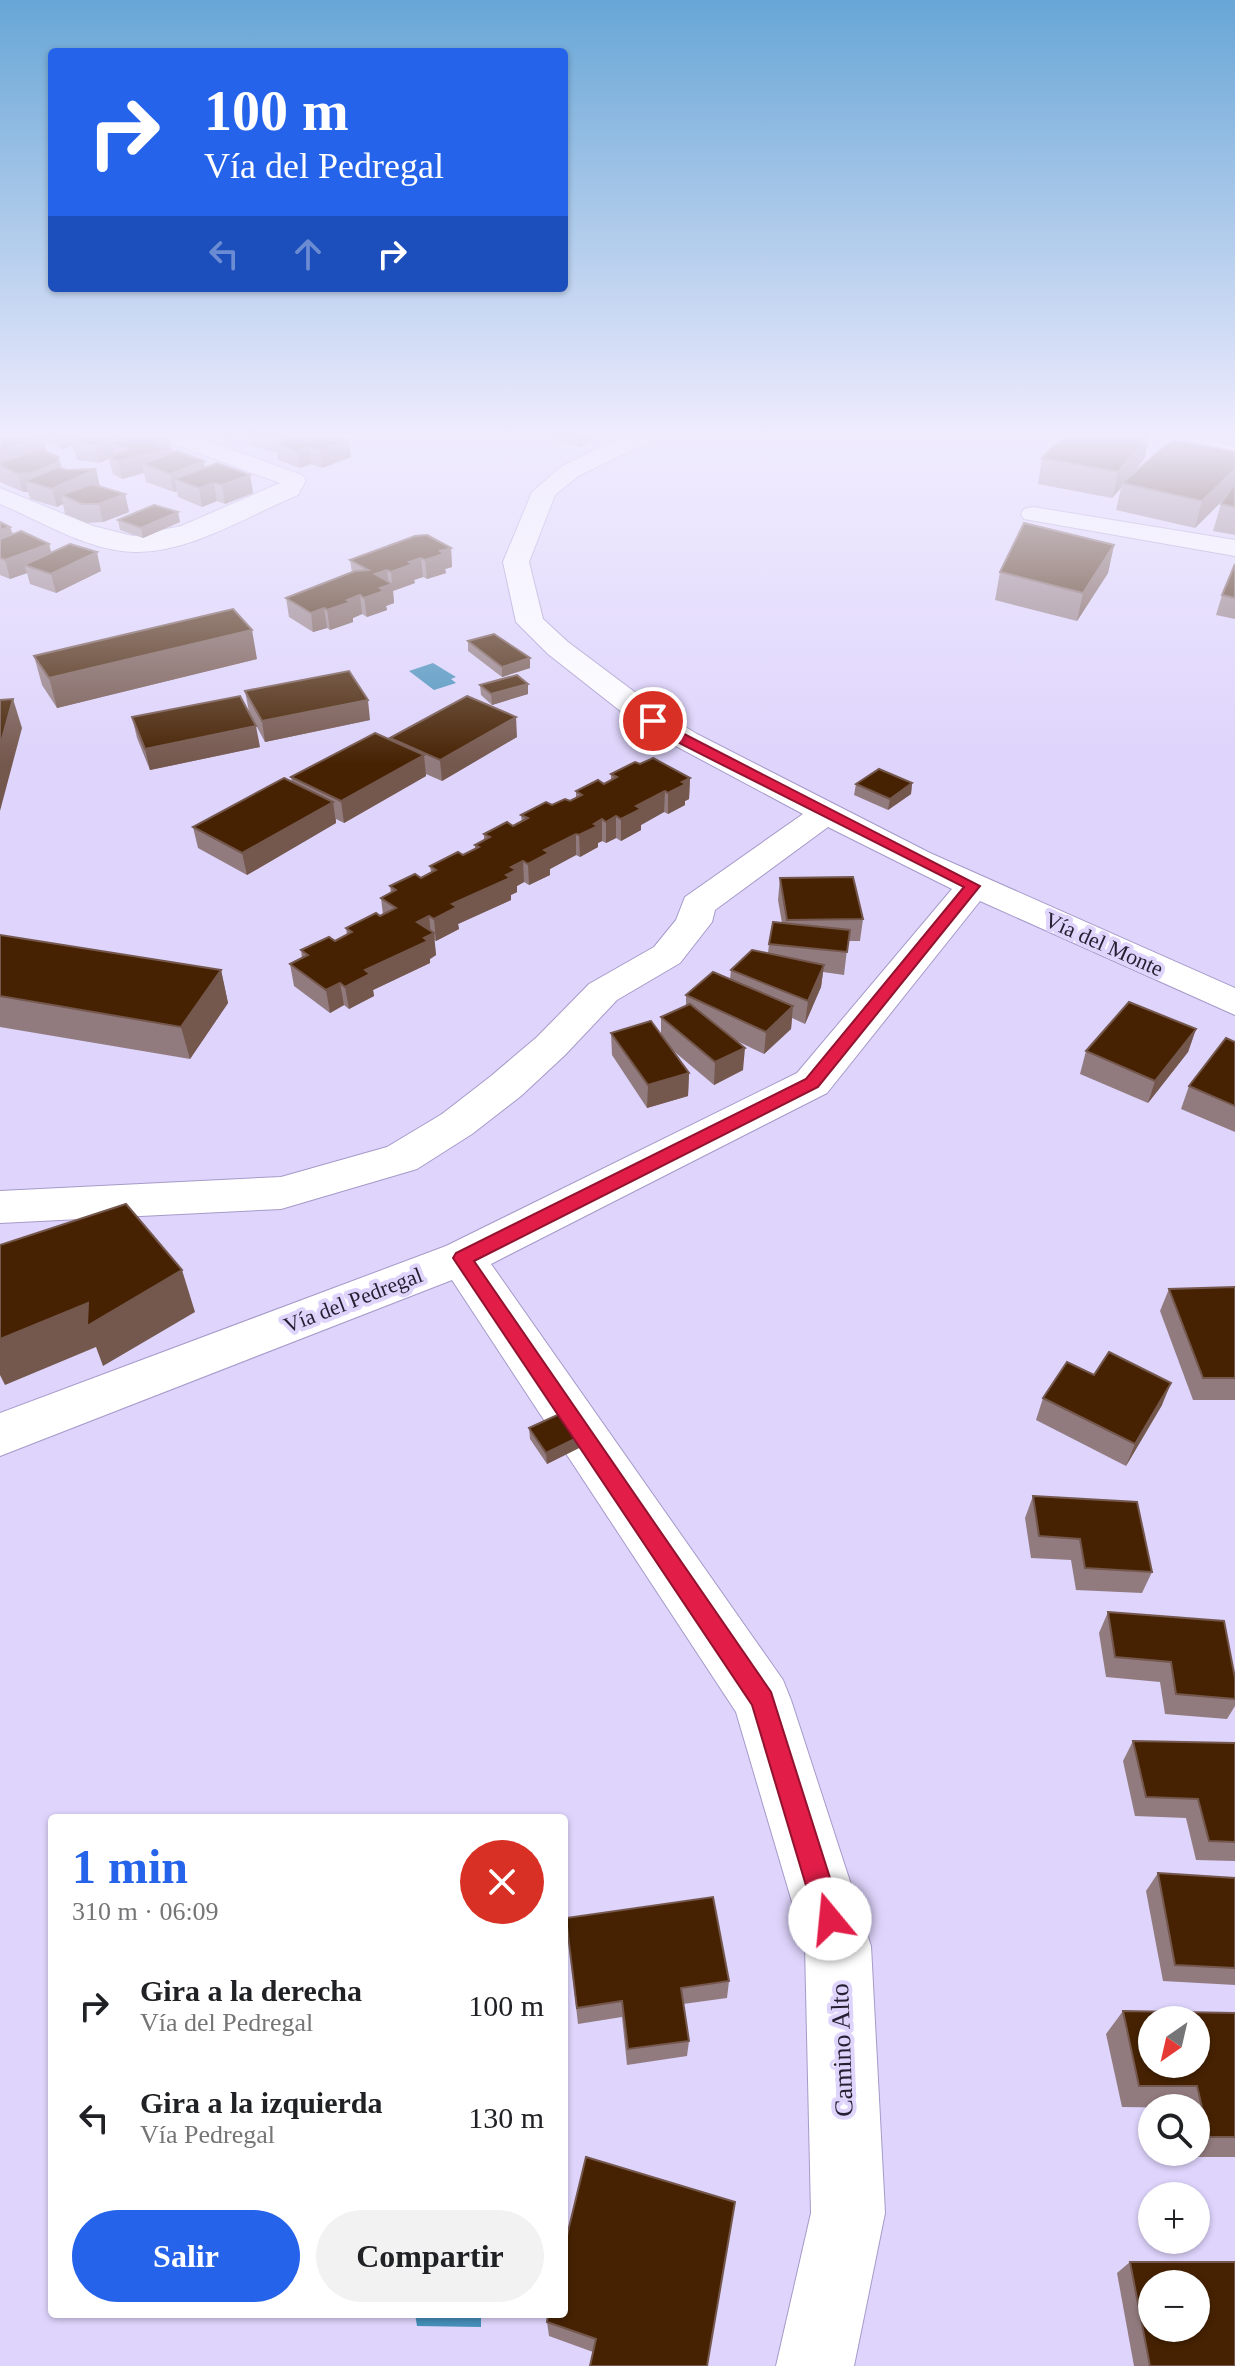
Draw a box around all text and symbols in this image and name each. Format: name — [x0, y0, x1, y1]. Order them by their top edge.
icon: right — [72, 80, 176, 184]
text: 100 m — [204, 80, 349, 142]
text: Vía del Pedregal — [204, 146, 444, 186]
icon: left — [202, 232, 246, 276]
icon: ahead — [286, 232, 330, 276]
icon: right — [370, 232, 414, 276]
pin — [619, 687, 687, 755]
icon: arrive — [631, 699, 675, 743]
street label: Vía del Monte — [1041, 907, 1167, 981]
street label: Vía del Pedregal — [280, 1262, 426, 1338]
text: 1 min — [72, 1840, 188, 1893]
button: close — [460, 1840, 544, 1924]
position arrow — [788, 1877, 872, 1961]
text: 310 m · 06:09 — [72, 1897, 219, 1926]
text: Gira a la derecha — [140, 1974, 362, 2007]
street label: Camino Alto — [825, 1983, 859, 2117]
icon: right — [72, 1984, 116, 2028]
text: 100 m — [468, 1989, 544, 2022]
north arrow — [1138, 2006, 1210, 2078]
map controls — [1138, 2006, 1210, 2342]
text: Vía del Pedregal — [140, 2008, 313, 2037]
text: Gira a la izquierda — [140, 2086, 383, 2119]
button: search — [1138, 2094, 1210, 2166]
icon: left — [72, 2096, 116, 2140]
text: 130 m — [468, 2101, 544, 2134]
text: Vía Pedregal — [140, 2120, 275, 2149]
button: + — [1138, 2182, 1210, 2254]
button: Salir — [72, 2210, 300, 2302]
button: Compartir — [316, 2210, 544, 2302]
button: − — [1138, 2270, 1210, 2342]

